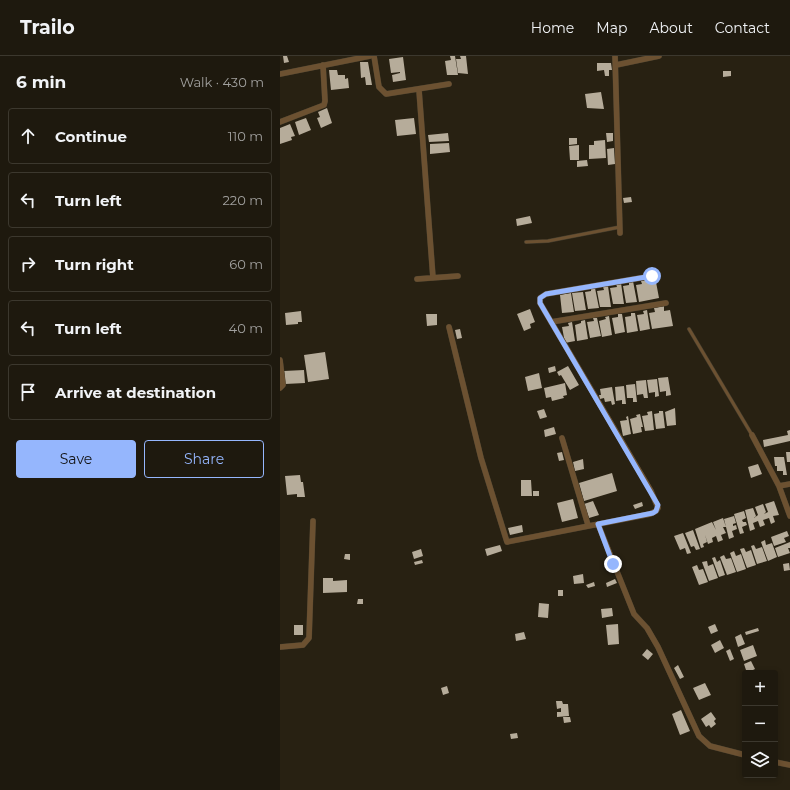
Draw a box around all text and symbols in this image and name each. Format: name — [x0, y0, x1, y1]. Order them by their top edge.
text: Trailo — [20, 16, 75, 39]
text: Home — [531, 19, 574, 37]
text: Map — [596, 19, 627, 37]
text: About — [649, 19, 693, 37]
text: Contact — [715, 19, 770, 37]
text: 6 min — [16, 72, 66, 92]
text: Walk · 430 m — [180, 74, 264, 90]
icon: ahead — [17, 125, 39, 147]
text: Continue — [55, 127, 127, 146]
text: 110 m — [228, 128, 263, 144]
icon: left — [17, 189, 39, 211]
text: Turn left — [55, 191, 122, 210]
text: 220 m — [222, 192, 263, 208]
icon: right — [17, 253, 39, 275]
text: Turn right — [55, 255, 134, 274]
text: 60 m — [229, 256, 263, 272]
route start — [643, 267, 661, 285]
icon: left — [17, 317, 39, 339]
text: Turn left — [55, 319, 122, 338]
text: 40 m — [229, 320, 263, 336]
icon: arrive — [17, 381, 39, 403]
text: Arrive at destination — [55, 383, 216, 402]
button: Save — [16, 440, 136, 478]
button: Share — [144, 440, 264, 478]
route end — [604, 555, 622, 573]
map controls — [742, 670, 778, 778]
button: + — [742, 670, 778, 706]
button: − — [742, 706, 778, 742]
button: layers — [742, 742, 778, 778]

